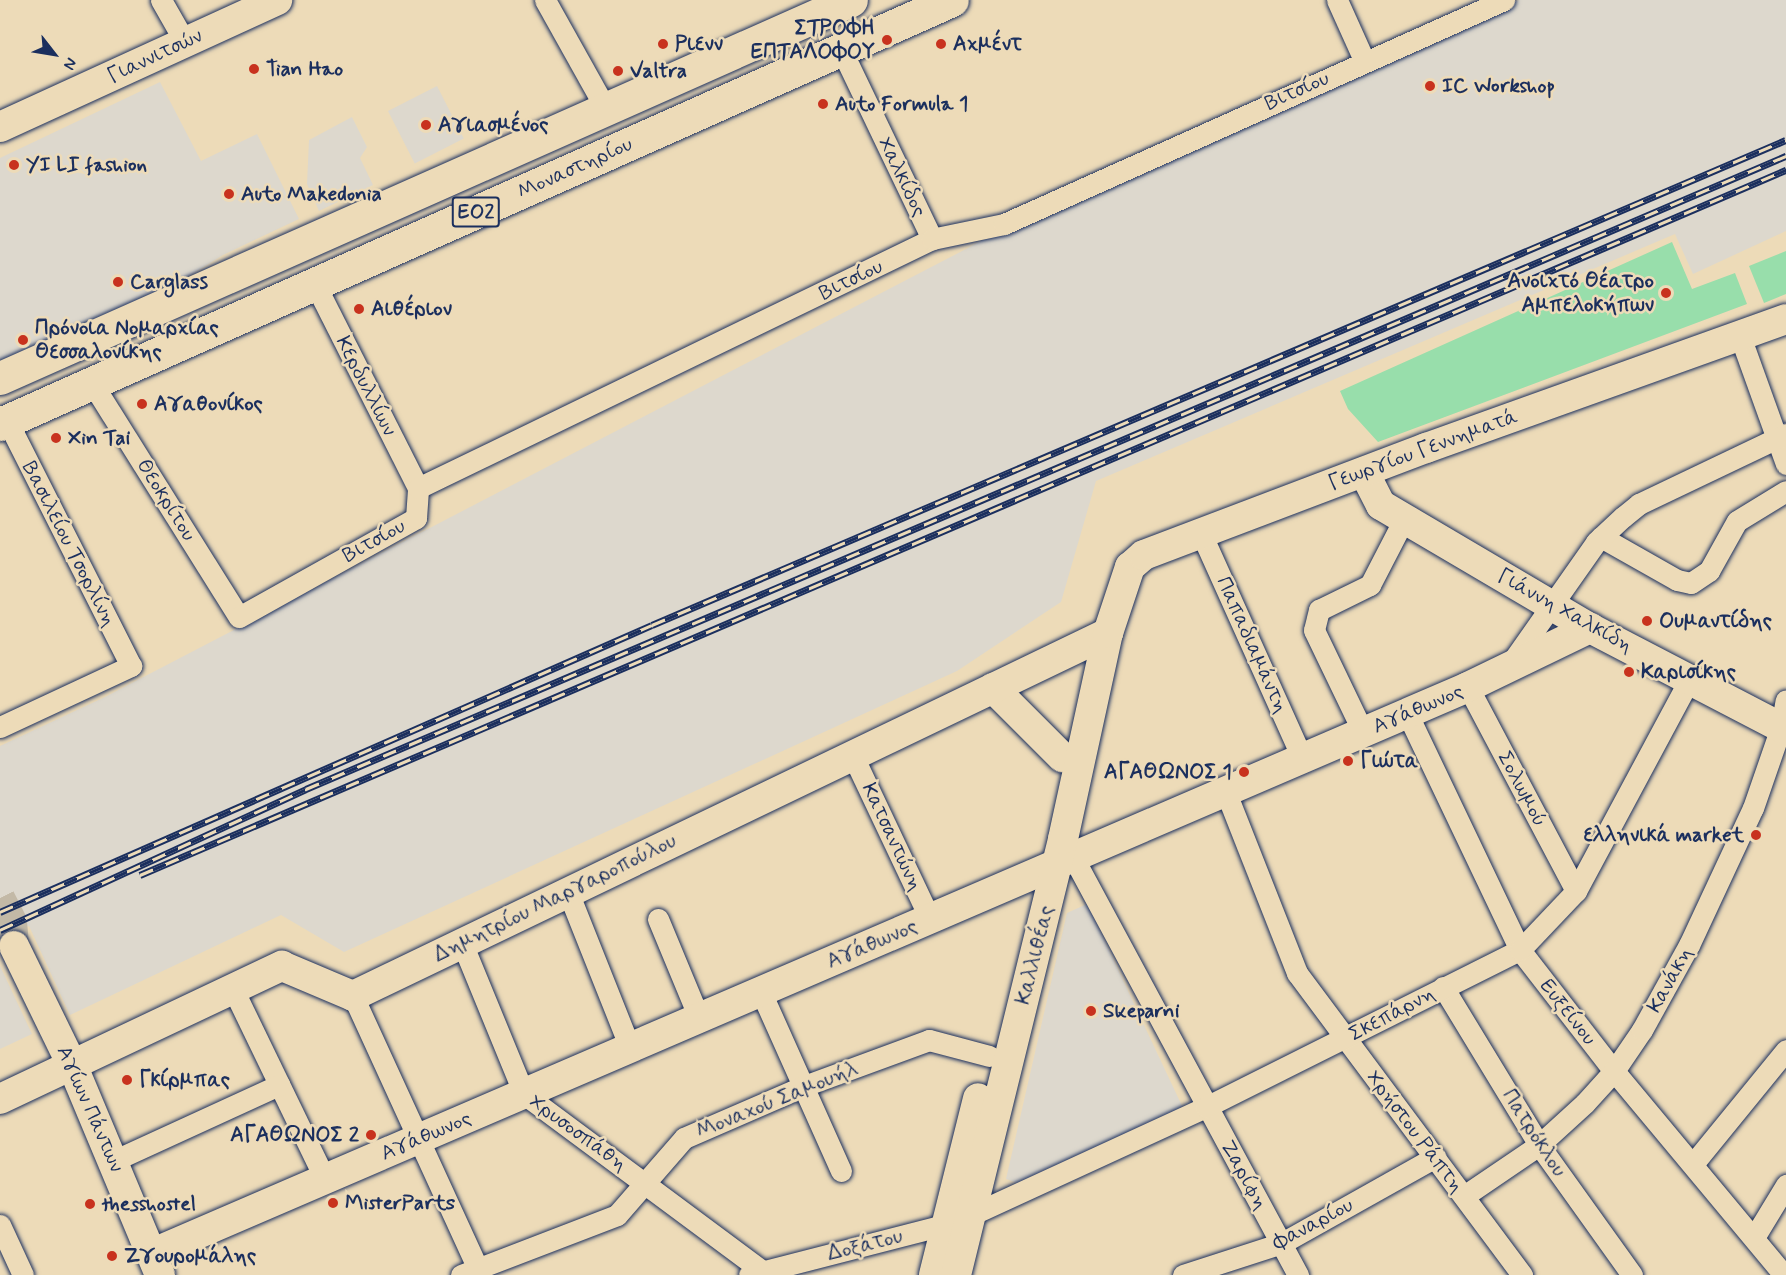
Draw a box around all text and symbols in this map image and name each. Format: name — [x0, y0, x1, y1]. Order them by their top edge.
place label: ΣΤΡΟΦΗ ΕΠΤΑΛΟΦΟΥ — [751, 15, 875, 65]
street label: Γιαννιτσών — [104, 23, 206, 89]
north arrow — [24, 24, 84, 84]
place label: Ριενν — [675, 31, 723, 57]
place label: Αχμέντ — [953, 31, 1022, 57]
marker: ΣΤΡΟΦΗ ΕΠΤΑΛΟΦΟΥ — [880, 33, 894, 47]
marker: Ριενν — [656, 37, 670, 51]
marker: Αχμέντ — [934, 37, 948, 51]
text: N — [58, 54, 82, 74]
place label: Tian Hao — [266, 56, 341, 82]
place label: Valtra — [630, 58, 687, 84]
marker: Tian Hao — [247, 62, 261, 76]
marker: Valtra — [611, 64, 625, 78]
street label: Βιτσίου — [1261, 66, 1333, 116]
place label: IC Workshop — [1442, 73, 1556, 99]
marker: IC Workshop — [1423, 79, 1437, 93]
place label: Auto Formula 1 — [835, 91, 973, 117]
marker: Auto Formula 1 — [816, 97, 830, 111]
place label: Αγιασμένος — [438, 112, 548, 138]
marker: Αγιασμένος — [419, 118, 433, 132]
street label: Μοναστηρίου — [514, 131, 636, 205]
street label: Χαλκίδος — [872, 133, 932, 221]
place label: YI LI fashion — [26, 152, 147, 178]
marker: YI LI fashion — [7, 158, 21, 172]
place label: Auto Makedonia — [241, 181, 382, 207]
marker: Auto Makedonia — [222, 187, 236, 201]
road number: ΕΟ2 — [450, 195, 502, 229]
street label: Βιτσίου — [815, 254, 887, 306]
place label: Ανοιχτό Θέατρο Αμπελοκήπων — [1507, 268, 1654, 318]
place label: Carglass — [130, 269, 208, 295]
marker: Carglass — [111, 275, 125, 289]
marker: Ανοιχτό Θέατρο Αμπελοκήπων — [1659, 286, 1673, 300]
place label: Αιθέριον — [371, 296, 452, 322]
marker: Αιθέριον — [352, 302, 366, 316]
place label: Πρόνοια Νομαρχίας Θεσσαλονίκης — [35, 315, 219, 365]
street label: Κερδυλλίων — [330, 332, 402, 440]
marker: Πρόνοια Νομαρχίας Θεσσαλονίκης — [16, 333, 30, 347]
place label: Αγαθονίκος — [154, 391, 263, 417]
marker: Αγαθονίκος — [135, 397, 149, 411]
street label: Γεωργίου Γεννηματά — [1325, 404, 1521, 496]
place label: Xin Tai — [68, 425, 128, 451]
marker: Xin Tai — [49, 431, 63, 445]
street label: Θεοκρίτου — [131, 454, 201, 546]
street label: Βασιλείου Τσορλίνη — [16, 457, 122, 631]
street label: Βιτσίου — [338, 514, 410, 568]
street label: Γιάννη Χαλκίδη — [1493, 563, 1637, 659]
street label: Παπαδιαμάντη — [1211, 573, 1293, 717]
place label: Ουμαντίδης — [1659, 608, 1772, 634]
marker: Ουμαντίδης — [1640, 614, 1654, 628]
place label: Καρισίκης — [1641, 659, 1736, 685]
marker: Καρισίκης — [1622, 665, 1636, 679]
street label: Αγάθωνος — [1369, 679, 1467, 739]
street label: Σολωμού — [1492, 747, 1552, 831]
place label: Γιώτα — [1360, 748, 1418, 774]
marker: Γιώτα — [1341, 754, 1355, 768]
place label: ΑΓΑΘΩΝΟΣ 1 — [1104, 759, 1232, 785]
marker: ΑΓΑΘΩΝΟΣ 1 — [1237, 765, 1251, 779]
street label: Κατσαντώνη — [856, 779, 928, 895]
place label: ελληνικά market — [1583, 822, 1744, 848]
street label: Δημητρίου Μαργαροπούλου — [430, 828, 680, 968]
marker: ελληνικά market — [1749, 828, 1763, 842]
street label: Καλλιθέας — [1011, 903, 1059, 1007]
street label: Αγάθωνος — [823, 914, 921, 974]
street label: Κανάκη — [1642, 943, 1698, 1017]
street label: Ευξείνου — [1534, 974, 1602, 1050]
street label: Σκεπάρνη — [1345, 981, 1439, 1047]
place label: Skeparni — [1103, 998, 1179, 1024]
marker: Skeparni — [1084, 1004, 1098, 1018]
street label: Αγίων Πάντων — [51, 1042, 129, 1176]
street label: Μοναχού Σαμουήλ — [692, 1056, 862, 1144]
street label: Χρήστου Ράπτη — [1361, 1066, 1469, 1198]
place label: Γκίρμπας — [139, 1067, 230, 1093]
marker: Γκίρμπας — [120, 1073, 134, 1087]
street label: Πατρόκλου — [1496, 1084, 1572, 1182]
street label: Χρυσοσπάθη — [524, 1089, 632, 1177]
street label: Αγάθωνος — [377, 1106, 475, 1166]
place label: ΑΓΑΘΩΝΟΣ 2 — [230, 1122, 359, 1148]
marker: ΑΓΑΘΩΝΟΣ 2 — [364, 1128, 378, 1142]
street label: Ζαρίφη — [1215, 1136, 1273, 1214]
place label: MisterParts — [345, 1190, 455, 1216]
place label: thesshostel — [102, 1191, 196, 1217]
street label: Φαναρίου — [1268, 1192, 1358, 1256]
marker: MisterParts — [326, 1196, 340, 1210]
marker: thesshostel — [83, 1197, 97, 1211]
street label: Δοξάτου — [825, 1223, 905, 1267]
place label: Ζγουρομάλης — [124, 1243, 256, 1269]
marker: Ζγουρομάλης — [105, 1249, 119, 1263]

